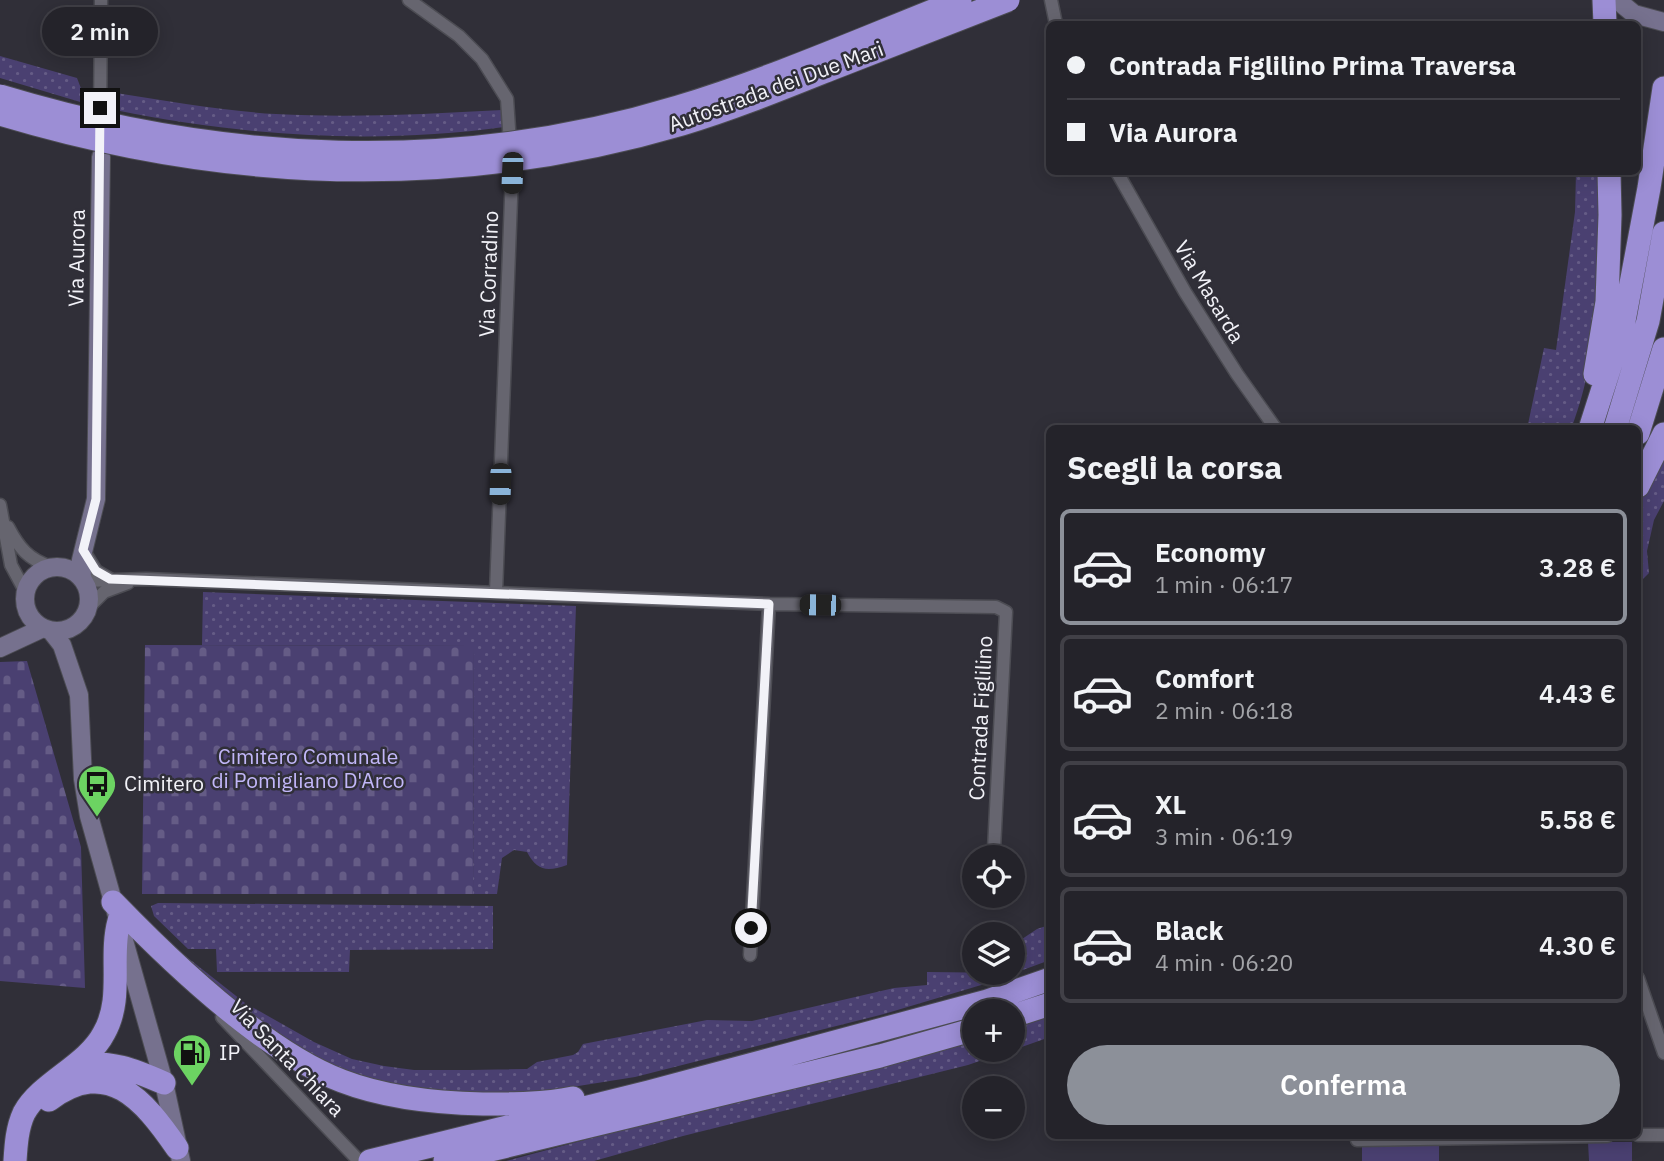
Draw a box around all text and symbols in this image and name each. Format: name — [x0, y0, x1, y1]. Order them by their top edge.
callout: 2 min — [42, 7, 158, 56]
text: 2 min — [70, 16, 130, 46]
street label: Autostrada dei Due Mari — [664, 34, 887, 138]
text: Contrada Figlilino Prima Traversa — [1109, 48, 1516, 82]
route end — [84, 92, 116, 124]
text: Via Aurora — [1109, 115, 1238, 149]
car — [501, 152, 524, 194]
street label: Via Aurora — [61, 209, 91, 307]
street label: Via Corradino — [472, 210, 504, 338]
street label: Via Masarda — [1168, 235, 1251, 348]
text: Scegli la corsa — [1067, 446, 1283, 488]
car — [489, 463, 512, 505]
text: Economy — [1155, 535, 1266, 569]
icon: car — [1071, 536, 1134, 599]
text: 3.28 € — [1539, 550, 1616, 584]
text: 1 min · 06:17 — [1155, 569, 1293, 599]
car — [799, 594, 842, 616]
street label: Contrada Figlilino — [962, 635, 998, 801]
text: Comfort — [1155, 661, 1254, 695]
icon: car — [1071, 662, 1134, 725]
text: 4.43 € — [1539, 676, 1616, 710]
text: 2 min · 06:18 — [1155, 695, 1293, 725]
park label: Cimitero Comunale di Pomigliano D'Arco — [211, 742, 405, 794]
bus stop icon: Cimitero — [76, 763, 118, 818]
place label: Cimitero — [124, 769, 204, 797]
text: XL — [1155, 787, 1186, 821]
icon: car — [1071, 788, 1134, 851]
text: 5.58 € — [1539, 802, 1616, 836]
text: 3 min · 06:19 — [1155, 821, 1293, 851]
map controls — [962, 845, 1025, 1139]
button: locate — [962, 845, 1025, 908]
route start — [735, 912, 767, 944]
text: Black — [1155, 913, 1223, 947]
icon: car — [1071, 914, 1134, 977]
button: layers — [962, 922, 1025, 985]
text: 4.30 € — [1539, 928, 1616, 962]
text: 4 min · 06:20 — [1155, 947, 1293, 977]
street label: Via Santa Chiara — [224, 992, 351, 1122]
button: + — [962, 999, 1025, 1062]
fuel station icon: IP — [171, 1032, 213, 1087]
place label: IP — [219, 1038, 240, 1066]
button: Conferma — [1067, 1045, 1620, 1125]
button: − — [962, 1076, 1025, 1139]

